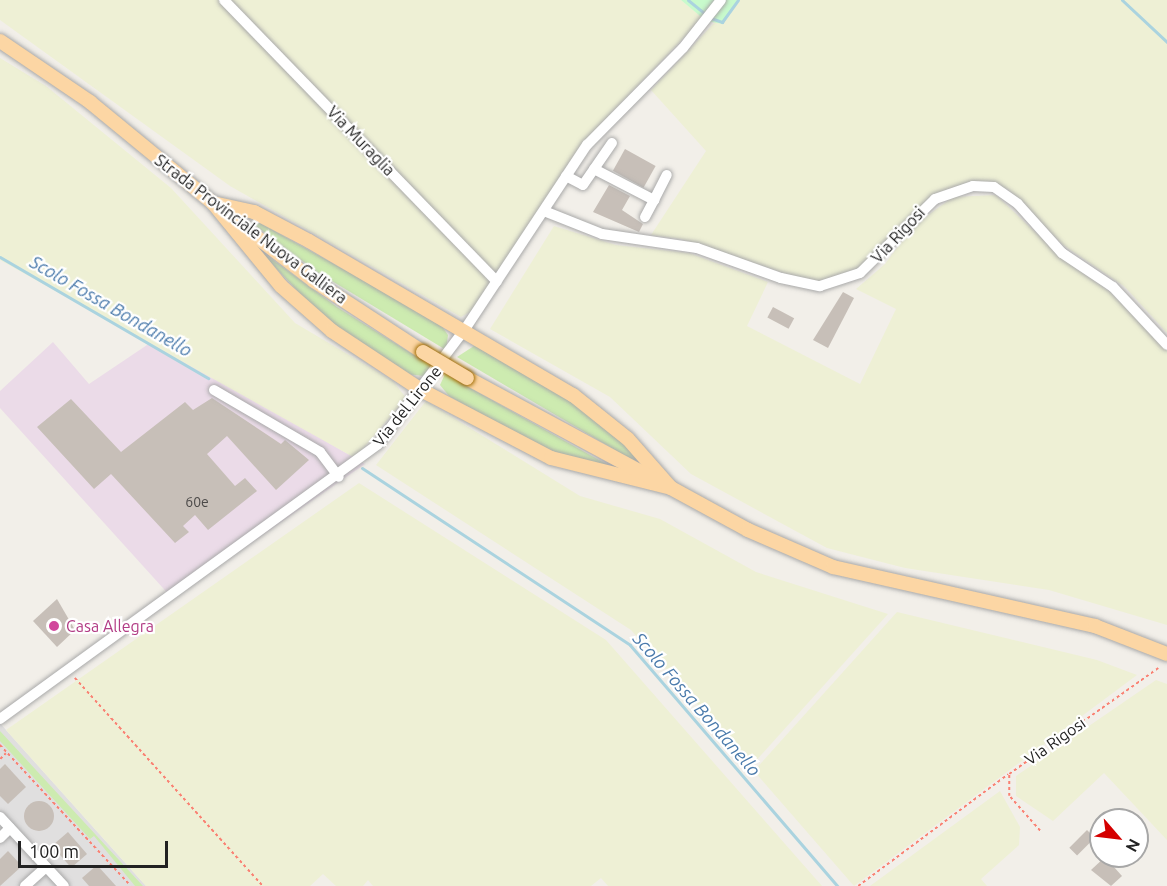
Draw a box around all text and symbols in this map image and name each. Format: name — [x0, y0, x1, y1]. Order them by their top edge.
street label: Via Muraglia — [323, 102, 399, 180]
street label: Strada Provinciale Nuova Galliera — [151, 150, 351, 308]
street label: Via Rigosi — [867, 203, 929, 267]
water label: Scolo Fossa Bondanello — [26, 251, 196, 361]
street label: Via del Lirone — [369, 362, 445, 450]
house number: 60e — [185, 494, 209, 510]
place label: Casa Allegra — [66, 616, 154, 636]
marker: Casa Allegra — [47, 619, 61, 633]
water label: Scolo Fossa Bondanello — [629, 628, 765, 780]
street label: Via Rigosi — [1021, 713, 1089, 769]
north arrow — [1089, 808, 1149, 868]
scale bar — [21, 829, 171, 867]
text: N — [1122, 836, 1144, 855]
text: 100 m — [29, 841, 79, 861]

